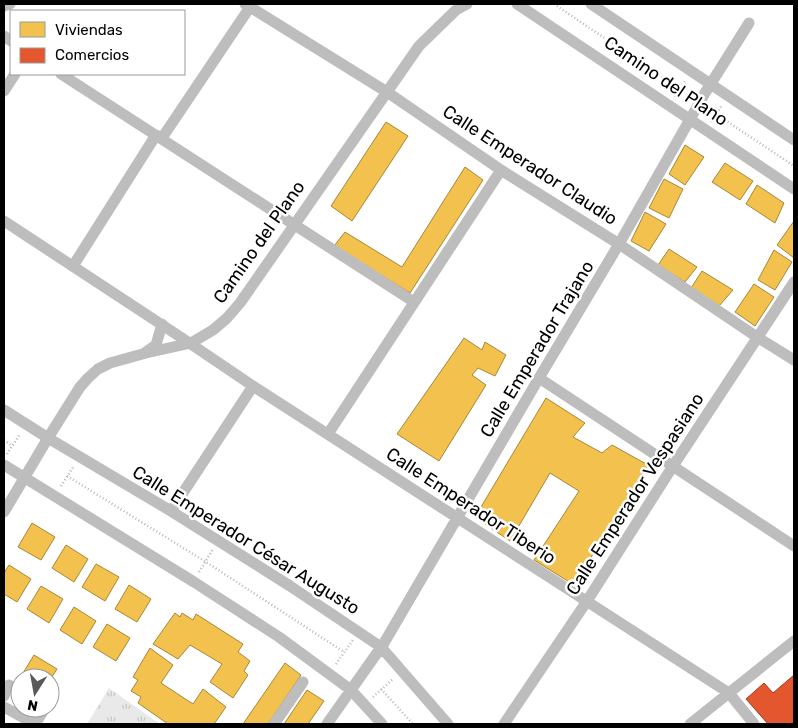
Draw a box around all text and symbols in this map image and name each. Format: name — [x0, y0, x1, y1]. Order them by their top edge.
legend — [10, 10, 185, 75]
text: Viviendas — [55, 21, 123, 39]
street label: Camino del Plano — [600, 31, 732, 131]
text: Comercios — [55, 46, 129, 64]
street label: Calle Emperador Claudio — [438, 100, 622, 230]
street label: Camino del Plano — [209, 176, 309, 308]
street label: Calle Emperador Trajano — [475, 257, 599, 441]
street label: Calle Emperador Vespasiano — [561, 389, 709, 599]
street label: Calle Emperador Tiberio — [382, 443, 560, 569]
street label: Calle Emperador César Augusto — [128, 461, 364, 619]
north arrow — [10, 668, 60, 718]
text: N — [26, 696, 39, 715]

